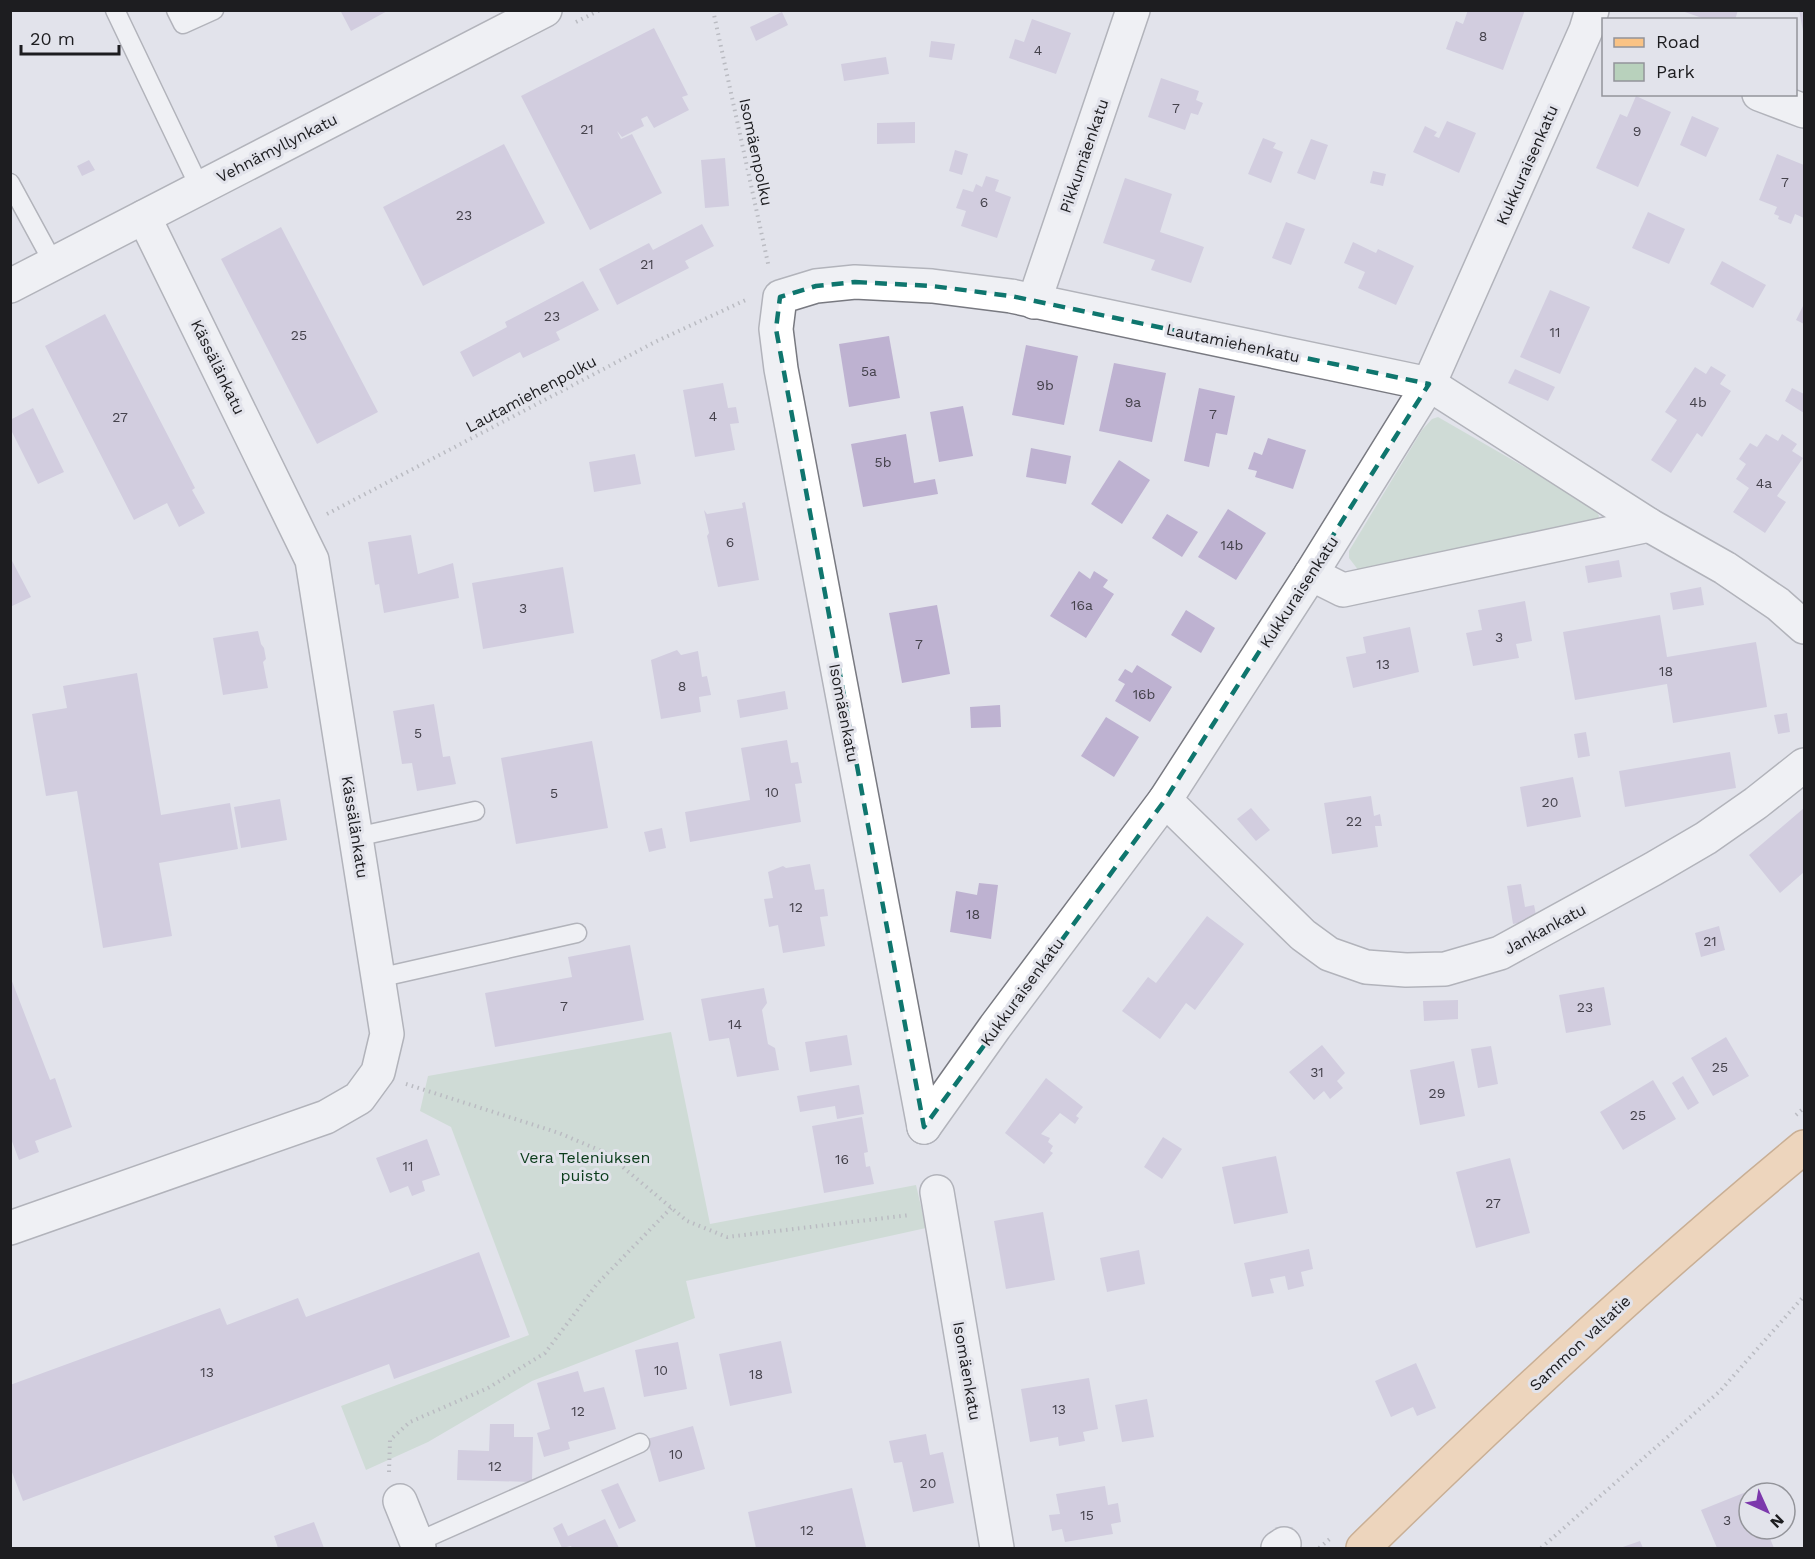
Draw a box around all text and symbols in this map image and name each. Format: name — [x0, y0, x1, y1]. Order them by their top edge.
scale bar — [21, 18, 118, 56]
legend — [1602, 18, 1797, 96]
text: 20 m — [30, 28, 75, 49]
house number: 8 — [1479, 28, 1487, 44]
text: Road — [1656, 31, 1700, 52]
house number: 4 — [1034, 42, 1042, 58]
text: Park — [1656, 61, 1695, 82]
street label: Isomäenpolku — [735, 96, 777, 208]
street label: Pikkumäenkatu — [1056, 96, 1112, 216]
house number: 7 — [1172, 100, 1180, 116]
street label: Kukkuraisenkatu — [1492, 102, 1562, 228]
street label: Vehnämyllynkatu — [214, 109, 340, 187]
house number: 21 — [580, 121, 594, 137]
house number: 9 — [1633, 123, 1641, 139]
house number: 7 — [1781, 174, 1789, 190]
house number: 6 — [980, 194, 988, 210]
house number: 23 — [456, 207, 472, 223]
house number: 21 — [640, 256, 654, 272]
house number: 23 — [544, 308, 560, 324]
street label: Kässälänkatu — [187, 316, 249, 418]
street label: Lautamiehenkatu — [1164, 320, 1302, 366]
house number: 11 — [1550, 324, 1560, 340]
house number: 25 — [291, 327, 307, 343]
street label: Lautamiehenpolku — [462, 351, 600, 437]
house number: 5a — [861, 363, 877, 379]
house number: 9b — [1036, 377, 1054, 393]
house number: 9a — [1125, 394, 1141, 410]
house number: 4b — [1689, 394, 1707, 410]
house number: 7 — [1209, 406, 1217, 422]
house number: 4 — [709, 408, 717, 424]
house number: 27 — [112, 409, 128, 425]
house number: 5b — [875, 454, 891, 470]
house number: 4a — [1756, 475, 1772, 491]
street label: Kukkuraisenkatu — [1256, 533, 1342, 651]
house number: 6 — [726, 534, 734, 550]
house number: 14b — [1221, 537, 1243, 553]
house number: 16a — [1071, 597, 1093, 613]
house number: 3 — [519, 600, 527, 616]
house number: 3 — [1495, 629, 1503, 645]
house number: 7 — [915, 636, 923, 652]
house number: 13 — [1376, 656, 1390, 672]
street label: Isomäenkatu — [825, 662, 863, 764]
house number: 18 — [1659, 663, 1673, 679]
house number: 8 — [678, 678, 686, 694]
house number: 16b — [1133, 686, 1155, 702]
house number: 5 — [414, 725, 422, 741]
street label: Kässälänkatu — [338, 774, 372, 880]
house number: 10 — [765, 784, 779, 800]
house number: 5 — [550, 785, 558, 801]
house number: 20 — [1542, 794, 1558, 810]
house number: 22 — [1346, 813, 1362, 829]
house number: 12 — [789, 899, 803, 915]
street label: Jankankatu — [1501, 900, 1589, 958]
house number: 18 — [966, 906, 980, 922]
house number: 21 — [1703, 933, 1717, 949]
street label: Kukkuraisenkatu — [976, 934, 1068, 1050]
house number: 7 — [560, 998, 568, 1014]
house number: 23 — [1577, 999, 1593, 1015]
house number: 14 — [728, 1016, 742, 1032]
house number: 25 — [1712, 1059, 1728, 1075]
house number: 31 — [1310, 1064, 1324, 1080]
house number: 29 — [1429, 1085, 1445, 1101]
house number: 25 — [1630, 1107, 1646, 1123]
park label: Vera Teleniuksen puisto — [520, 1148, 650, 1185]
house number: 16 — [835, 1151, 849, 1167]
house number: 11 — [403, 1158, 413, 1174]
house number: 27 — [1485, 1195, 1501, 1211]
street label: Sammon valtatie — [1525, 1291, 1635, 1395]
street label: Isomäenkatu — [949, 1320, 985, 1422]
house number: 10 — [654, 1362, 668, 1378]
house number: 13 — [200, 1364, 214, 1380]
house number: 18 — [749, 1366, 763, 1382]
house number: 13 — [1052, 1401, 1066, 1417]
house number: 12 — [571, 1403, 585, 1419]
house number: 10 — [669, 1446, 683, 1462]
house number: 12 — [488, 1458, 502, 1474]
house number: 20 — [920, 1475, 936, 1491]
north arrow — [1737, 1481, 1797, 1541]
house number: 15 — [1080, 1507, 1094, 1523]
text: N — [1766, 1510, 1788, 1532]
house number: 3 — [1723, 1512, 1731, 1528]
house number: 12 — [800, 1522, 814, 1538]

